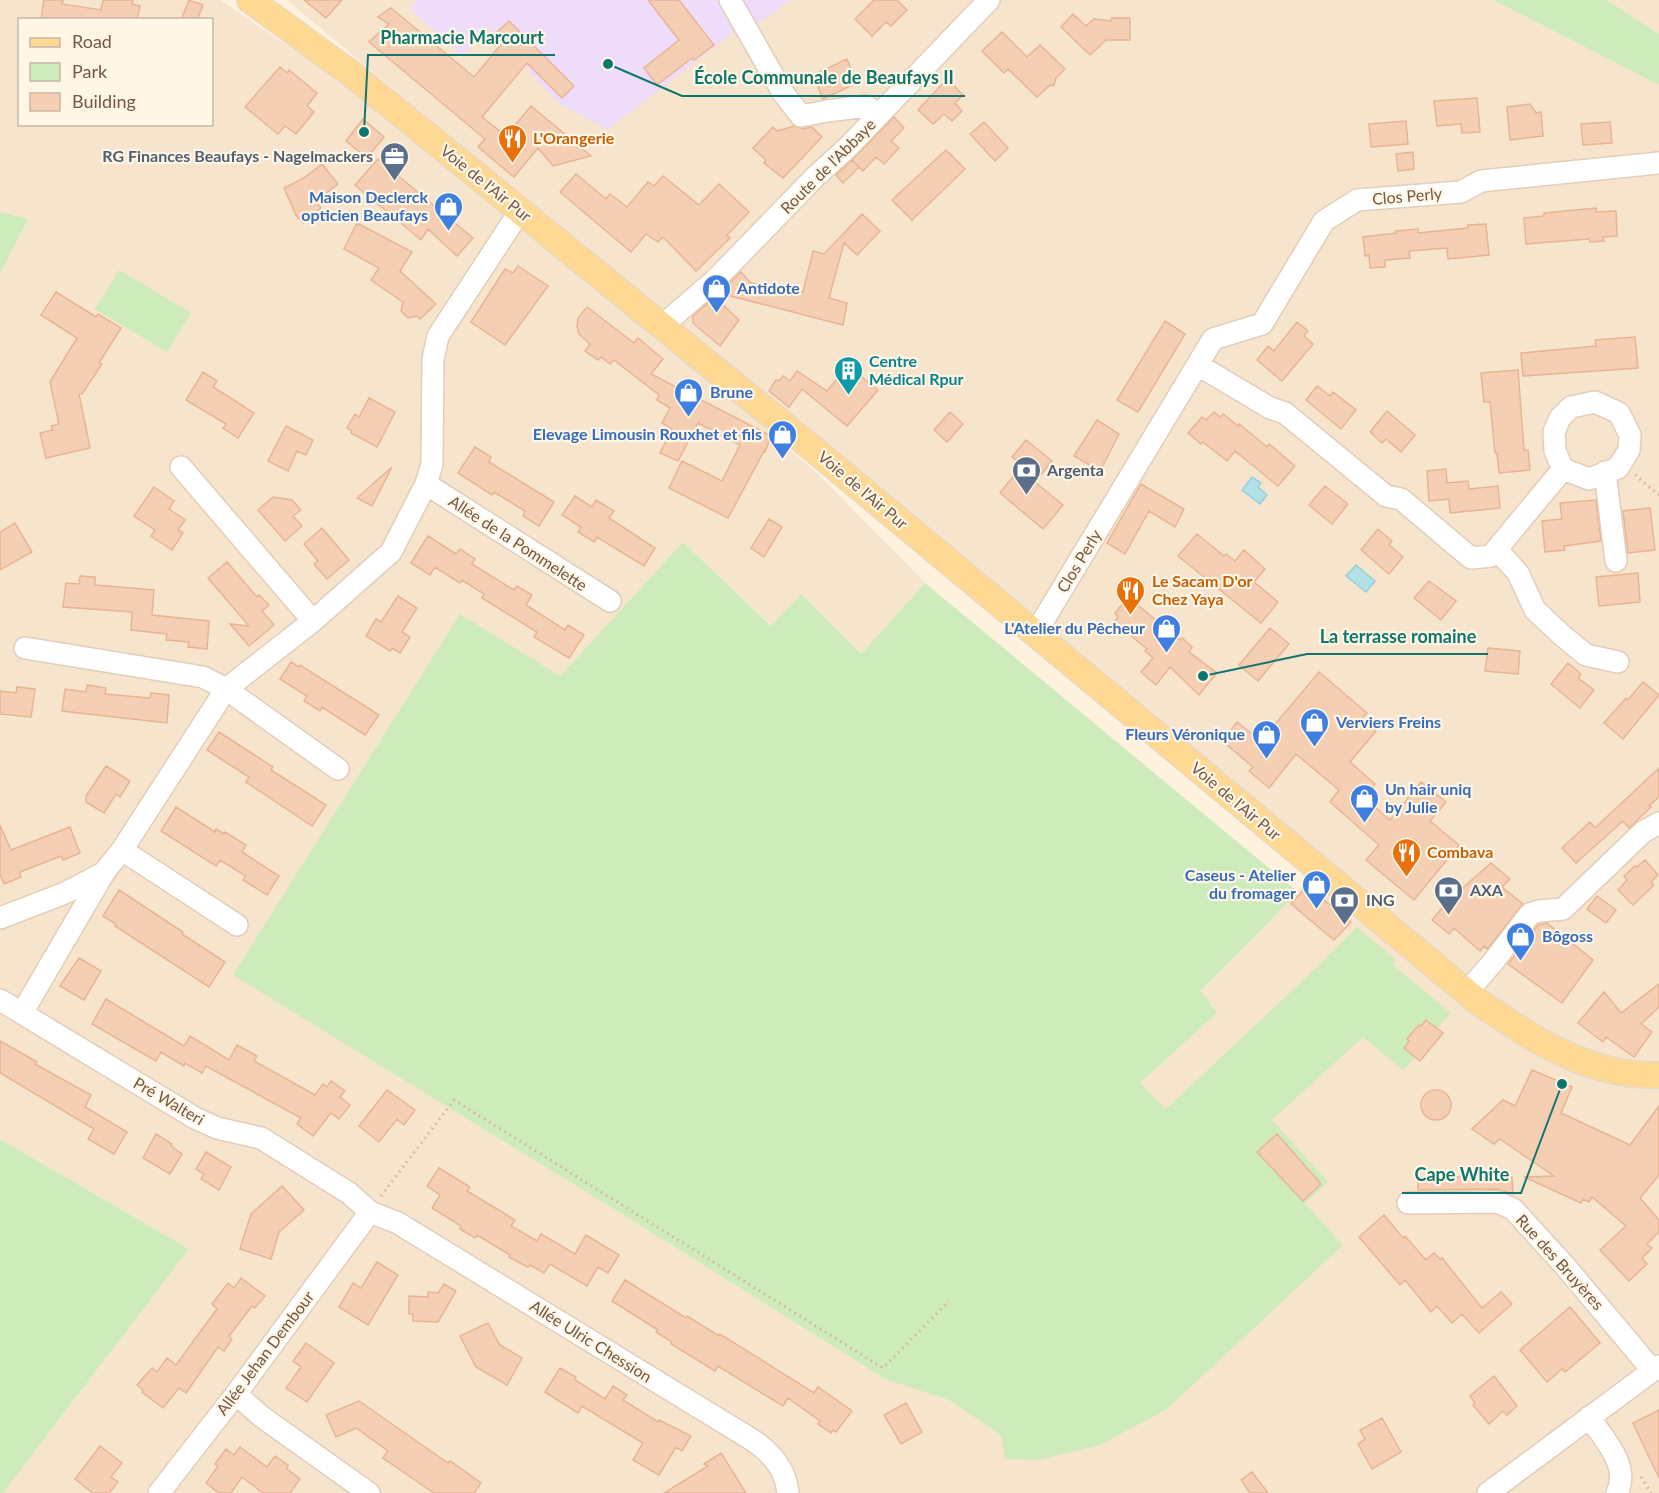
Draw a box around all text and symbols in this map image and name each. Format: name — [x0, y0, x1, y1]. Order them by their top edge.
legend — [18, 18, 213, 126]
callout: Pharmacie Marcourt — [368, 19, 555, 55]
text: Pharmacie Marcourt — [380, 26, 544, 48]
text: Road — [72, 30, 112, 52]
text: Park — [72, 60, 108, 82]
callout: École Communale de Beaufays II — [682, 60, 965, 96]
text: École Communale de Beaufays II — [694, 66, 954, 88]
text: Building — [72, 90, 136, 112]
street label: Route de l'Abbaye — [776, 114, 879, 217]
restaurant icon: L'Orangerie — [496, 122, 528, 164]
place label: L'Orangerie — [533, 128, 615, 147]
office icon: RG Finances Beaufays - Nagelmackers — [378, 140, 410, 182]
street label: Voie de l'Air Pur — [437, 140, 536, 225]
place label: RG Finances Beaufays - Nagelmackers — [102, 146, 373, 165]
street label: Clos Perly — [1371, 183, 1443, 208]
place label: Maison Declerck opticien Beaufays — [301, 187, 428, 224]
shop icon: Maison Declerck opticien Beaufays — [433, 190, 465, 232]
shop icon: Antidote — [700, 272, 732, 314]
place label: Antidote — [736, 278, 800, 297]
place label: Centre Médical Rpur — [869, 351, 964, 388]
building icon: Centre Médical Rpur — [832, 354, 864, 396]
shop icon: Brune — [673, 376, 705, 418]
place label: Brune — [710, 382, 753, 401]
shop icon: Elevage Limousin Rouxhet et fils — [767, 418, 799, 460]
place label: Elevage Limousin Rouxhet et fils — [533, 424, 762, 443]
street label: Voie de l'Air Pur — [815, 447, 912, 533]
bank icon: Argenta — [1010, 454, 1042, 496]
place label: Argenta — [1046, 460, 1104, 479]
street label: Allée de la Pommelette — [446, 491, 591, 594]
street label: Clos Perly — [1052, 525, 1105, 596]
place label: Le Sacam D'or Chez Yaya — [1152, 571, 1253, 608]
restaurant icon: Le Sacam D'or Chez Yaya — [1115, 574, 1147, 616]
shop icon: L'Atelier du Pêcheur — [1150, 612, 1182, 654]
place label: L'Atelier du Pêcheur — [1004, 618, 1145, 637]
callout: La terrasse romaine — [1307, 618, 1488, 654]
text: La terrasse romaine — [1320, 625, 1477, 647]
shop icon: Verviers Freins — [1299, 706, 1331, 748]
place label: Verviers Freins — [1335, 712, 1441, 731]
shop icon: Fleurs Véronique — [1250, 718, 1282, 760]
place label: Fleurs Véronique — [1125, 724, 1245, 743]
street label: Voie de l'Air Pur — [1188, 758, 1285, 844]
place label: Un hair uniq by Julie — [1385, 779, 1471, 816]
shop icon: Un hair uniq by Julie — [1348, 782, 1380, 824]
restaurant icon: Combava — [1390, 836, 1422, 878]
place label: Combava — [1427, 842, 1493, 861]
place label: Caseus - Atelier du fromager — [1185, 865, 1296, 902]
shop icon: Caseus - Atelier du fromager — [1301, 868, 1333, 910]
bank icon: AXA — [1433, 874, 1465, 916]
place label: AXA — [1469, 880, 1504, 899]
bank icon: ING — [1329, 884, 1361, 926]
place label: ING — [1366, 890, 1395, 909]
shop icon: Bôgoss — [1505, 920, 1537, 962]
place label: Bôgoss — [1542, 926, 1593, 945]
street label: Pré Walteri — [131, 1073, 208, 1128]
callout: Cape White — [1402, 1157, 1521, 1193]
text: Cape White — [1415, 1163, 1510, 1185]
street label: Rue des Bruyères — [1513, 1210, 1608, 1313]
street label: Allée Jehan Dembour — [212, 1287, 317, 1418]
street label: Allée Ulric Chession — [527, 1295, 656, 1386]

